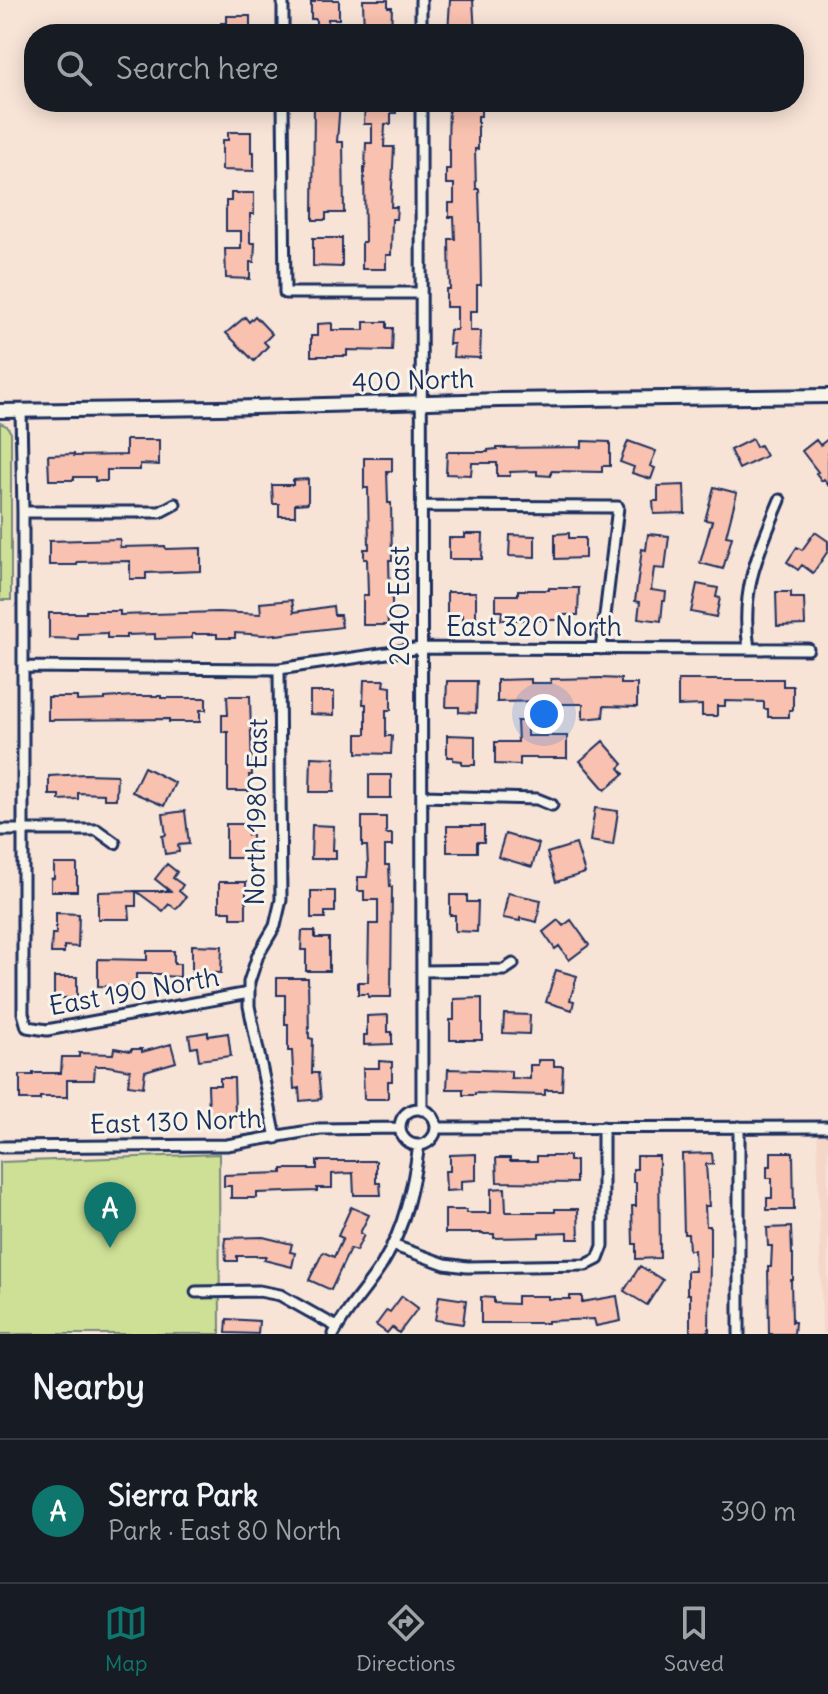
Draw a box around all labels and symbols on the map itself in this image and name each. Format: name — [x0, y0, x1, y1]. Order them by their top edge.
street label: 400 North — [351, 361, 475, 399]
street label: 2040 East — [383, 546, 416, 666]
street label: East 320 North — [446, 610, 622, 643]
your location — [524, 694, 564, 734]
street label: North 1980 East — [238, 718, 274, 906]
street label: East 190 North — [47, 960, 221, 1022]
street label: East 130 North — [90, 1102, 262, 1140]
pin: A — [84, 1182, 136, 1248]

